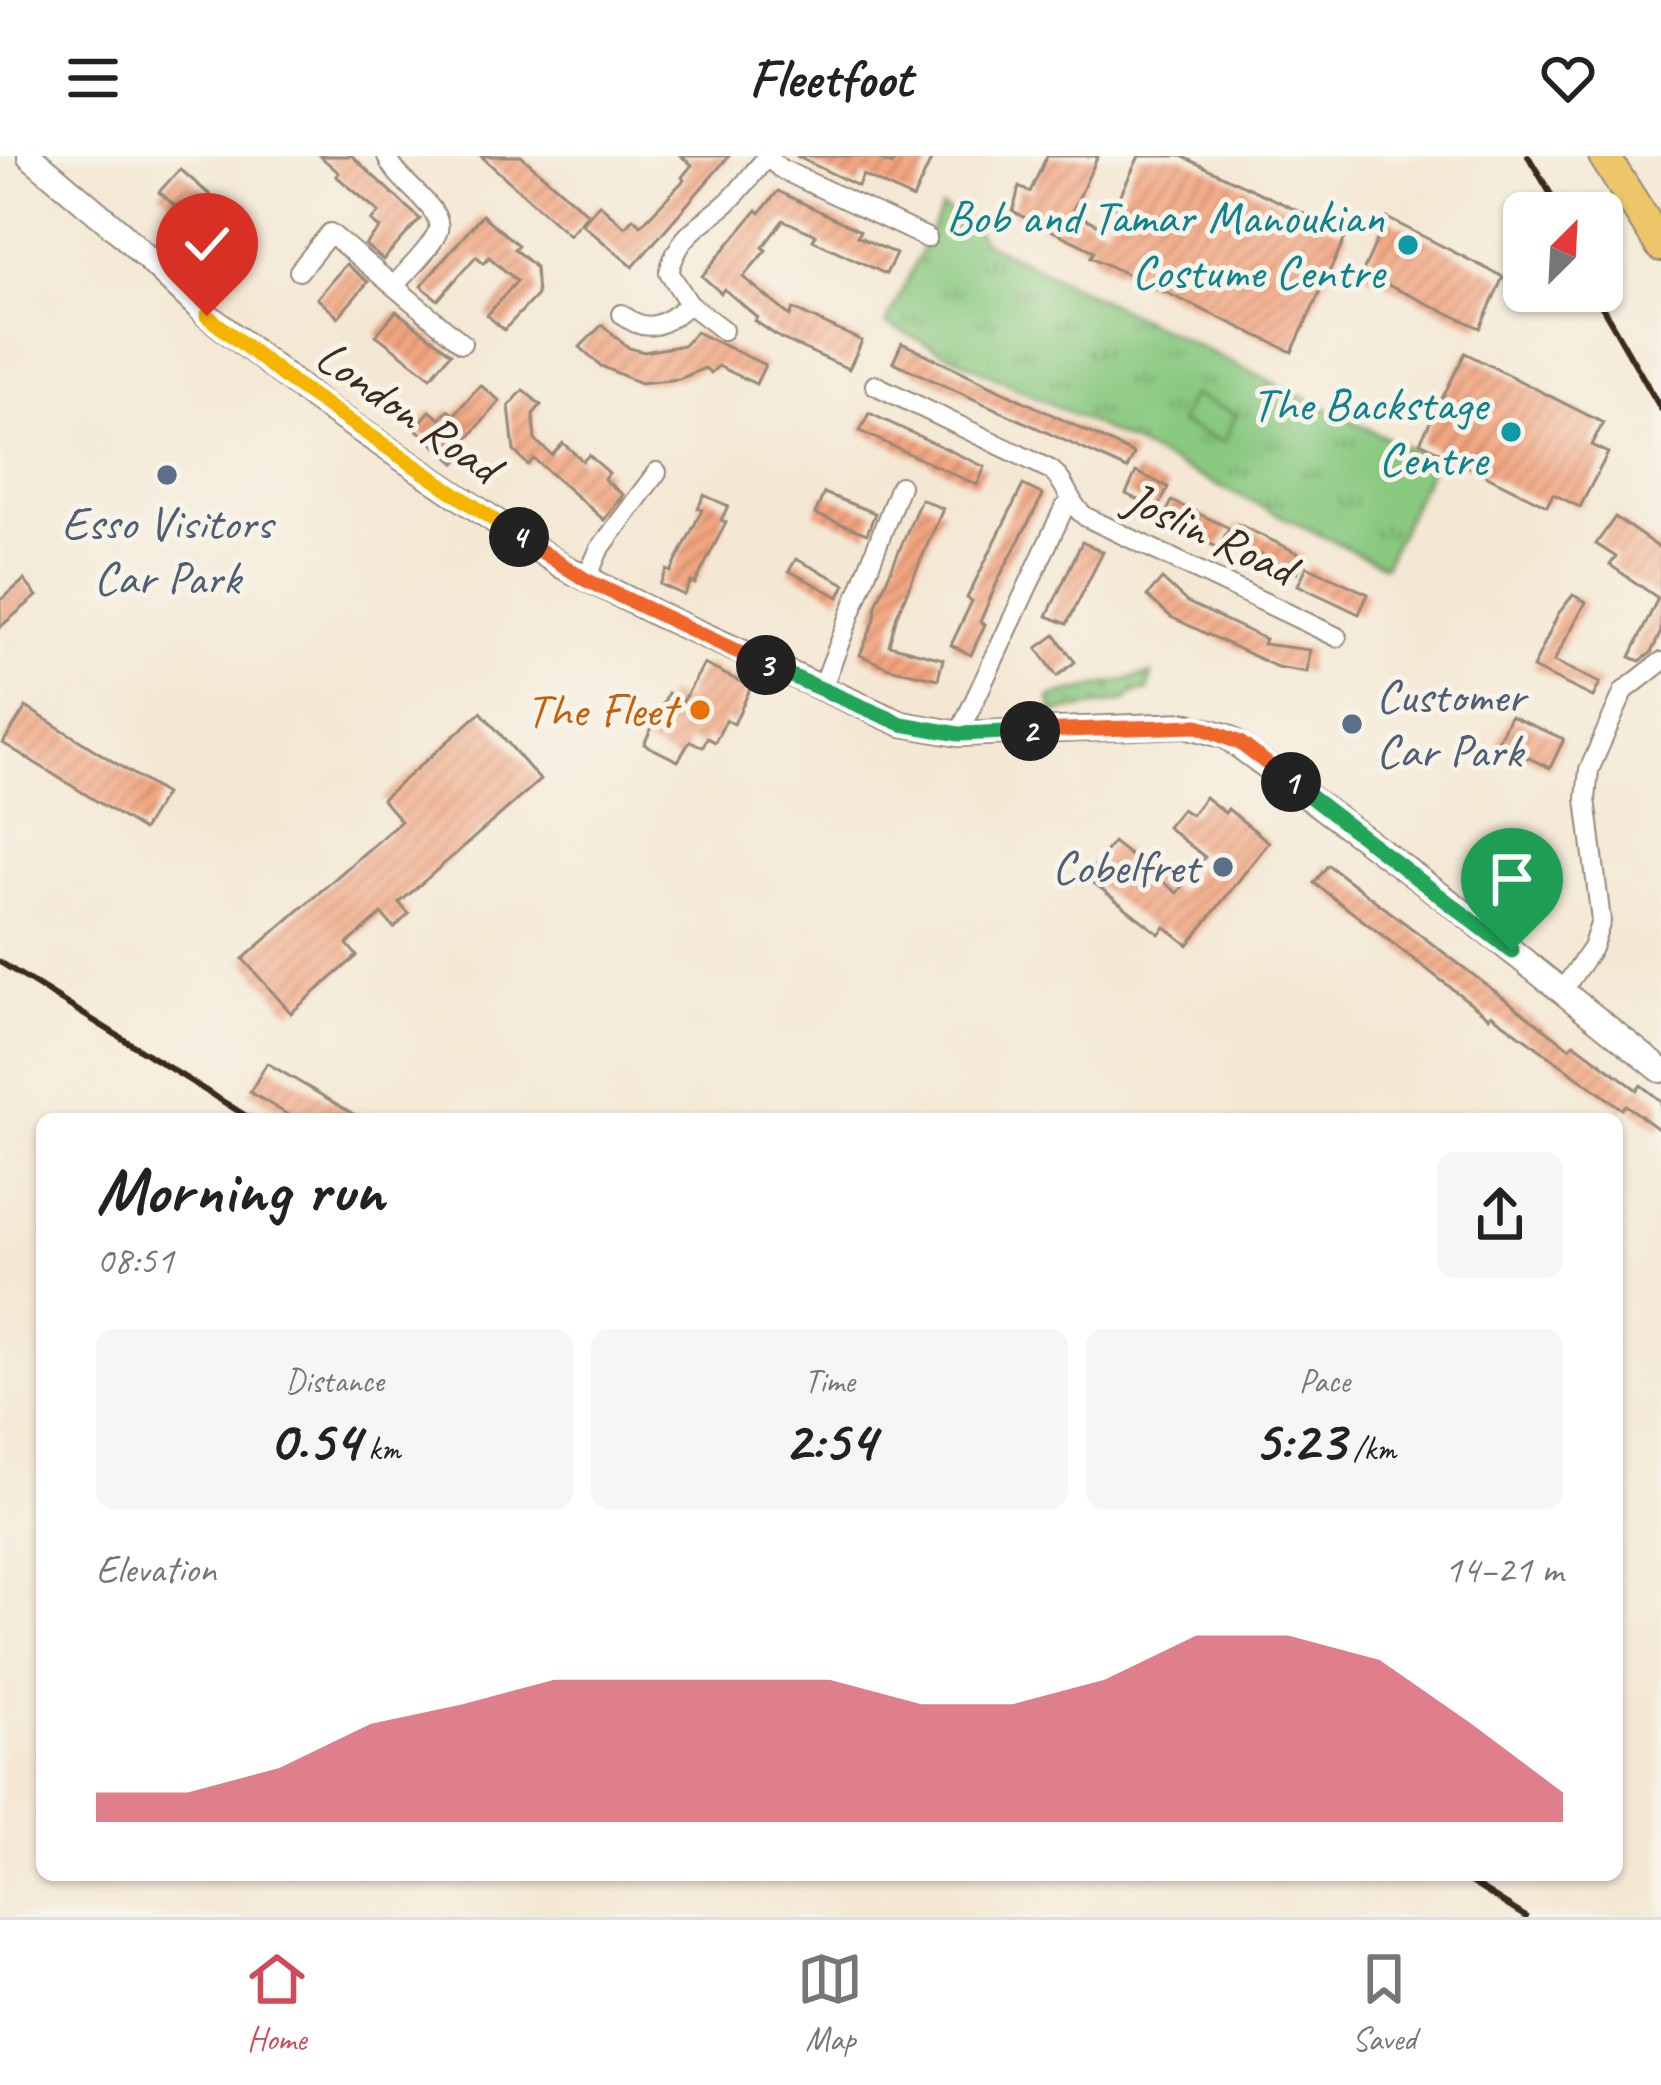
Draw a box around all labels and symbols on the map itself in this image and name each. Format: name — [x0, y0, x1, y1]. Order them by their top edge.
place label: Bob and Tamar Manoukian Costume Centre — [946, 187, 1387, 302]
north arrow — [1503, 192, 1623, 312]
pin — [156, 193, 258, 316]
marker: Bob and Tamar Manoukian Costume Centre — [1395, 232, 1421, 258]
street label: London Road — [305, 326, 517, 500]
place label: The Backstage Centre — [1252, 374, 1490, 489]
marker: The Backstage Centre — [1498, 419, 1524, 445]
marker: Esso Visitors Car Park — [154, 462, 180, 488]
street label: Joslin Road — [1114, 467, 1311, 601]
place label: Esso Visitors Car Park — [61, 493, 276, 608]
pin: 4 — [489, 507, 549, 567]
pin: 3 — [736, 635, 796, 695]
place label: Customer Car Park — [1376, 666, 1530, 781]
place label: The Fleet — [526, 680, 682, 740]
marker: The Fleet — [687, 697, 713, 723]
pin: 2 — [1000, 701, 1060, 761]
marker: Customer Car Park — [1339, 711, 1365, 737]
pin: 1 — [1261, 752, 1321, 812]
pin — [1461, 828, 1563, 951]
place label: Cobelfret — [1052, 837, 1203, 897]
marker: Cobelfret — [1210, 854, 1236, 880]

